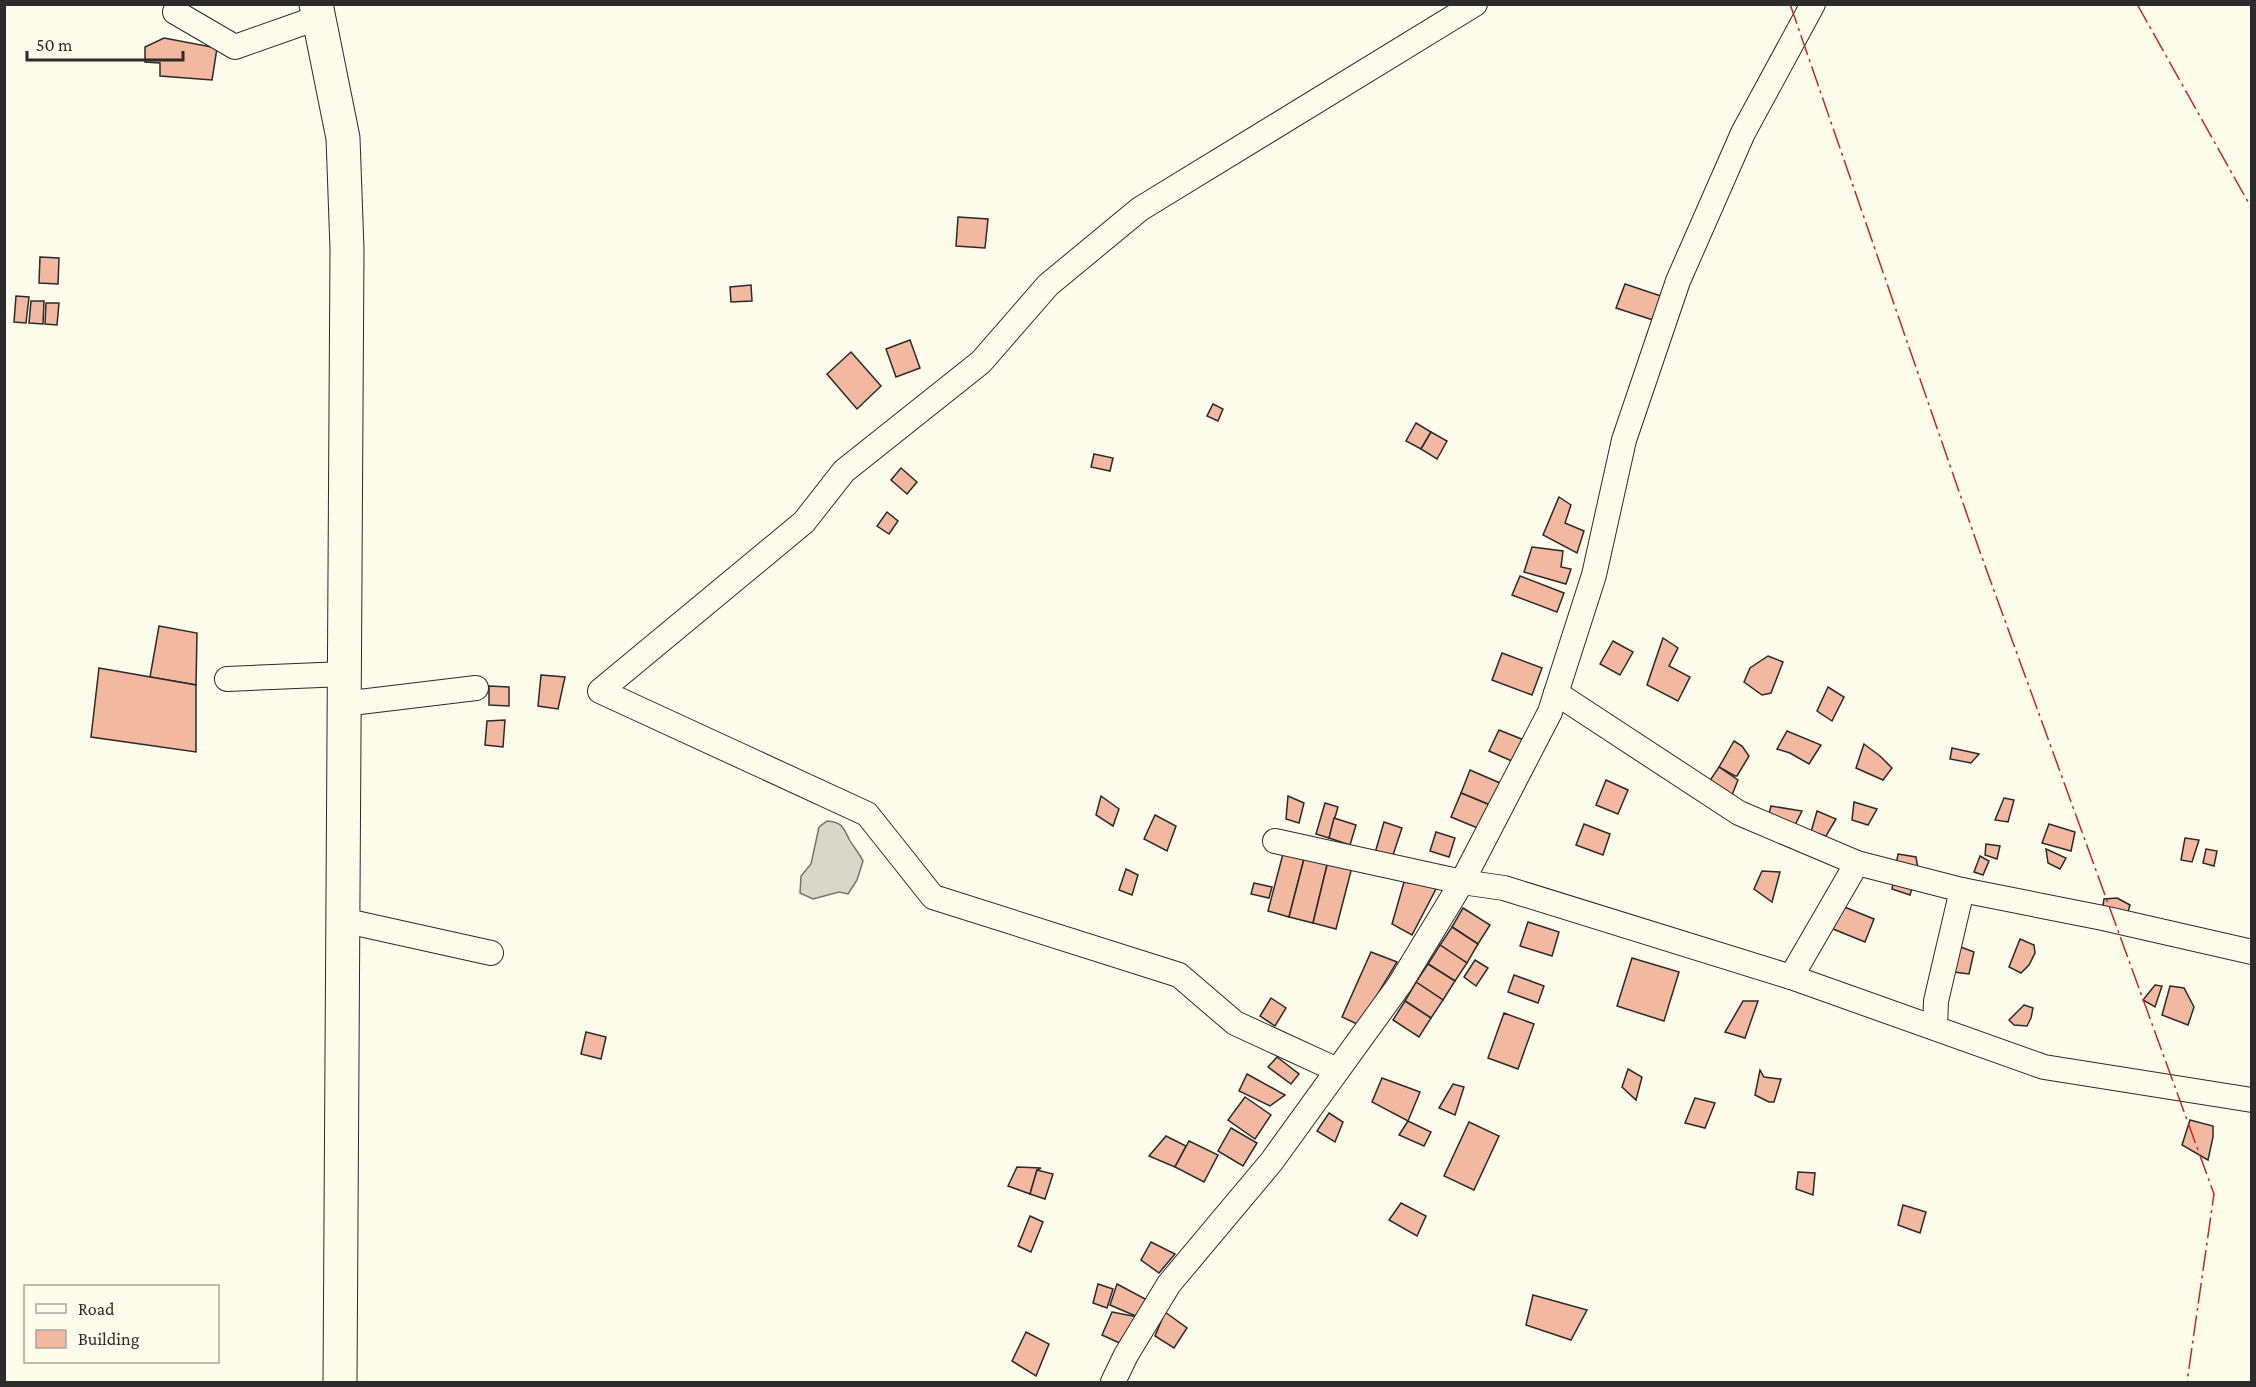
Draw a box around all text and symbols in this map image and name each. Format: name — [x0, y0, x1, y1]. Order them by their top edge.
scale bar — [27, 24, 183, 62]
text: 50 m — [36, 35, 73, 55]
legend — [24, 1285, 219, 1363]
text: Road — [78, 1299, 115, 1319]
text: Building — [78, 1329, 140, 1349]

